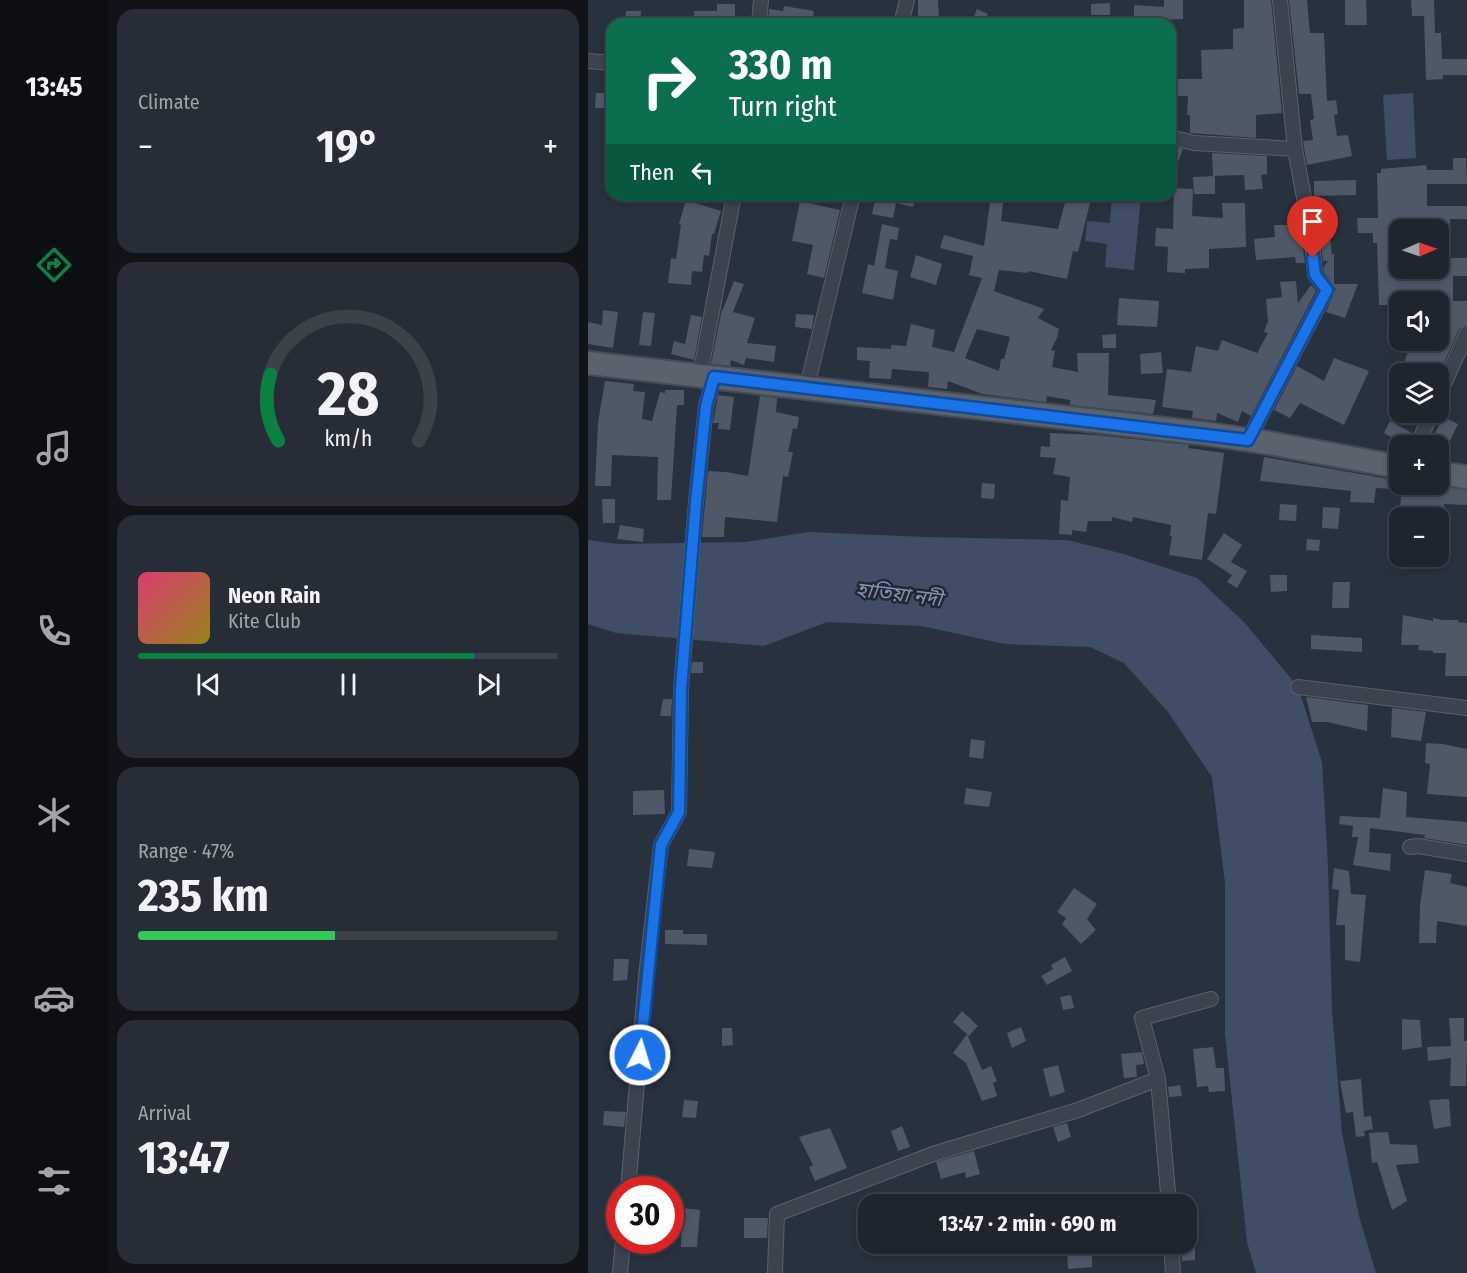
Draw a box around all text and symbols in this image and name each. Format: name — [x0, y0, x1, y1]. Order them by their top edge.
text: 330 m — [729, 40, 832, 90]
icon: right — [630, 42, 708, 120]
text: 13:45 — [25, 71, 83, 103]
text: Climate — [138, 90, 200, 114]
text: Turn right — [729, 91, 837, 123]
text: 19° — [316, 120, 380, 174]
text: − — [138, 127, 153, 167]
text: + — [543, 127, 558, 167]
icon: left — [686, 156, 719, 189]
text: Then — [630, 159, 674, 186]
pin — [1287, 196, 1338, 258]
icon: arrive — [1296, 205, 1329, 238]
north arrow — [1389, 219, 1449, 279]
map controls — [1389, 219, 1449, 567]
icon: directions — [33, 244, 75, 286]
button: sound — [1389, 291, 1449, 351]
text: 28 — [316, 357, 379, 432]
button: layers — [1389, 363, 1449, 423]
text: km/h — [324, 426, 372, 452]
icon: music — [33, 427, 75, 469]
button: + — [1389, 435, 1449, 495]
button: − — [1389, 507, 1449, 567]
water label: হাতিয়া নদী — [855, 577, 947, 612]
text: Neon Rain — [228, 582, 321, 609]
text: Kite Club — [228, 609, 301, 633]
icon: phone — [33, 610, 75, 652]
icon: previous — [192, 668, 225, 701]
icon: pause — [332, 668, 365, 701]
icon: next — [472, 668, 505, 701]
icon: climate — [33, 794, 75, 836]
text: Range · 47% — [138, 839, 234, 863]
text: 235 km — [138, 869, 269, 923]
icon: car — [33, 977, 75, 1019]
position arrow — [608, 1023, 672, 1087]
text: Arrival — [138, 1101, 191, 1125]
text: 13:47 — [138, 1131, 230, 1185]
icon: filters — [33, 1160, 75, 1202]
speed limit sign: 30 — [606, 1176, 684, 1254]
text: 13:47 · 2 min · 690 m — [939, 1210, 1116, 1237]

